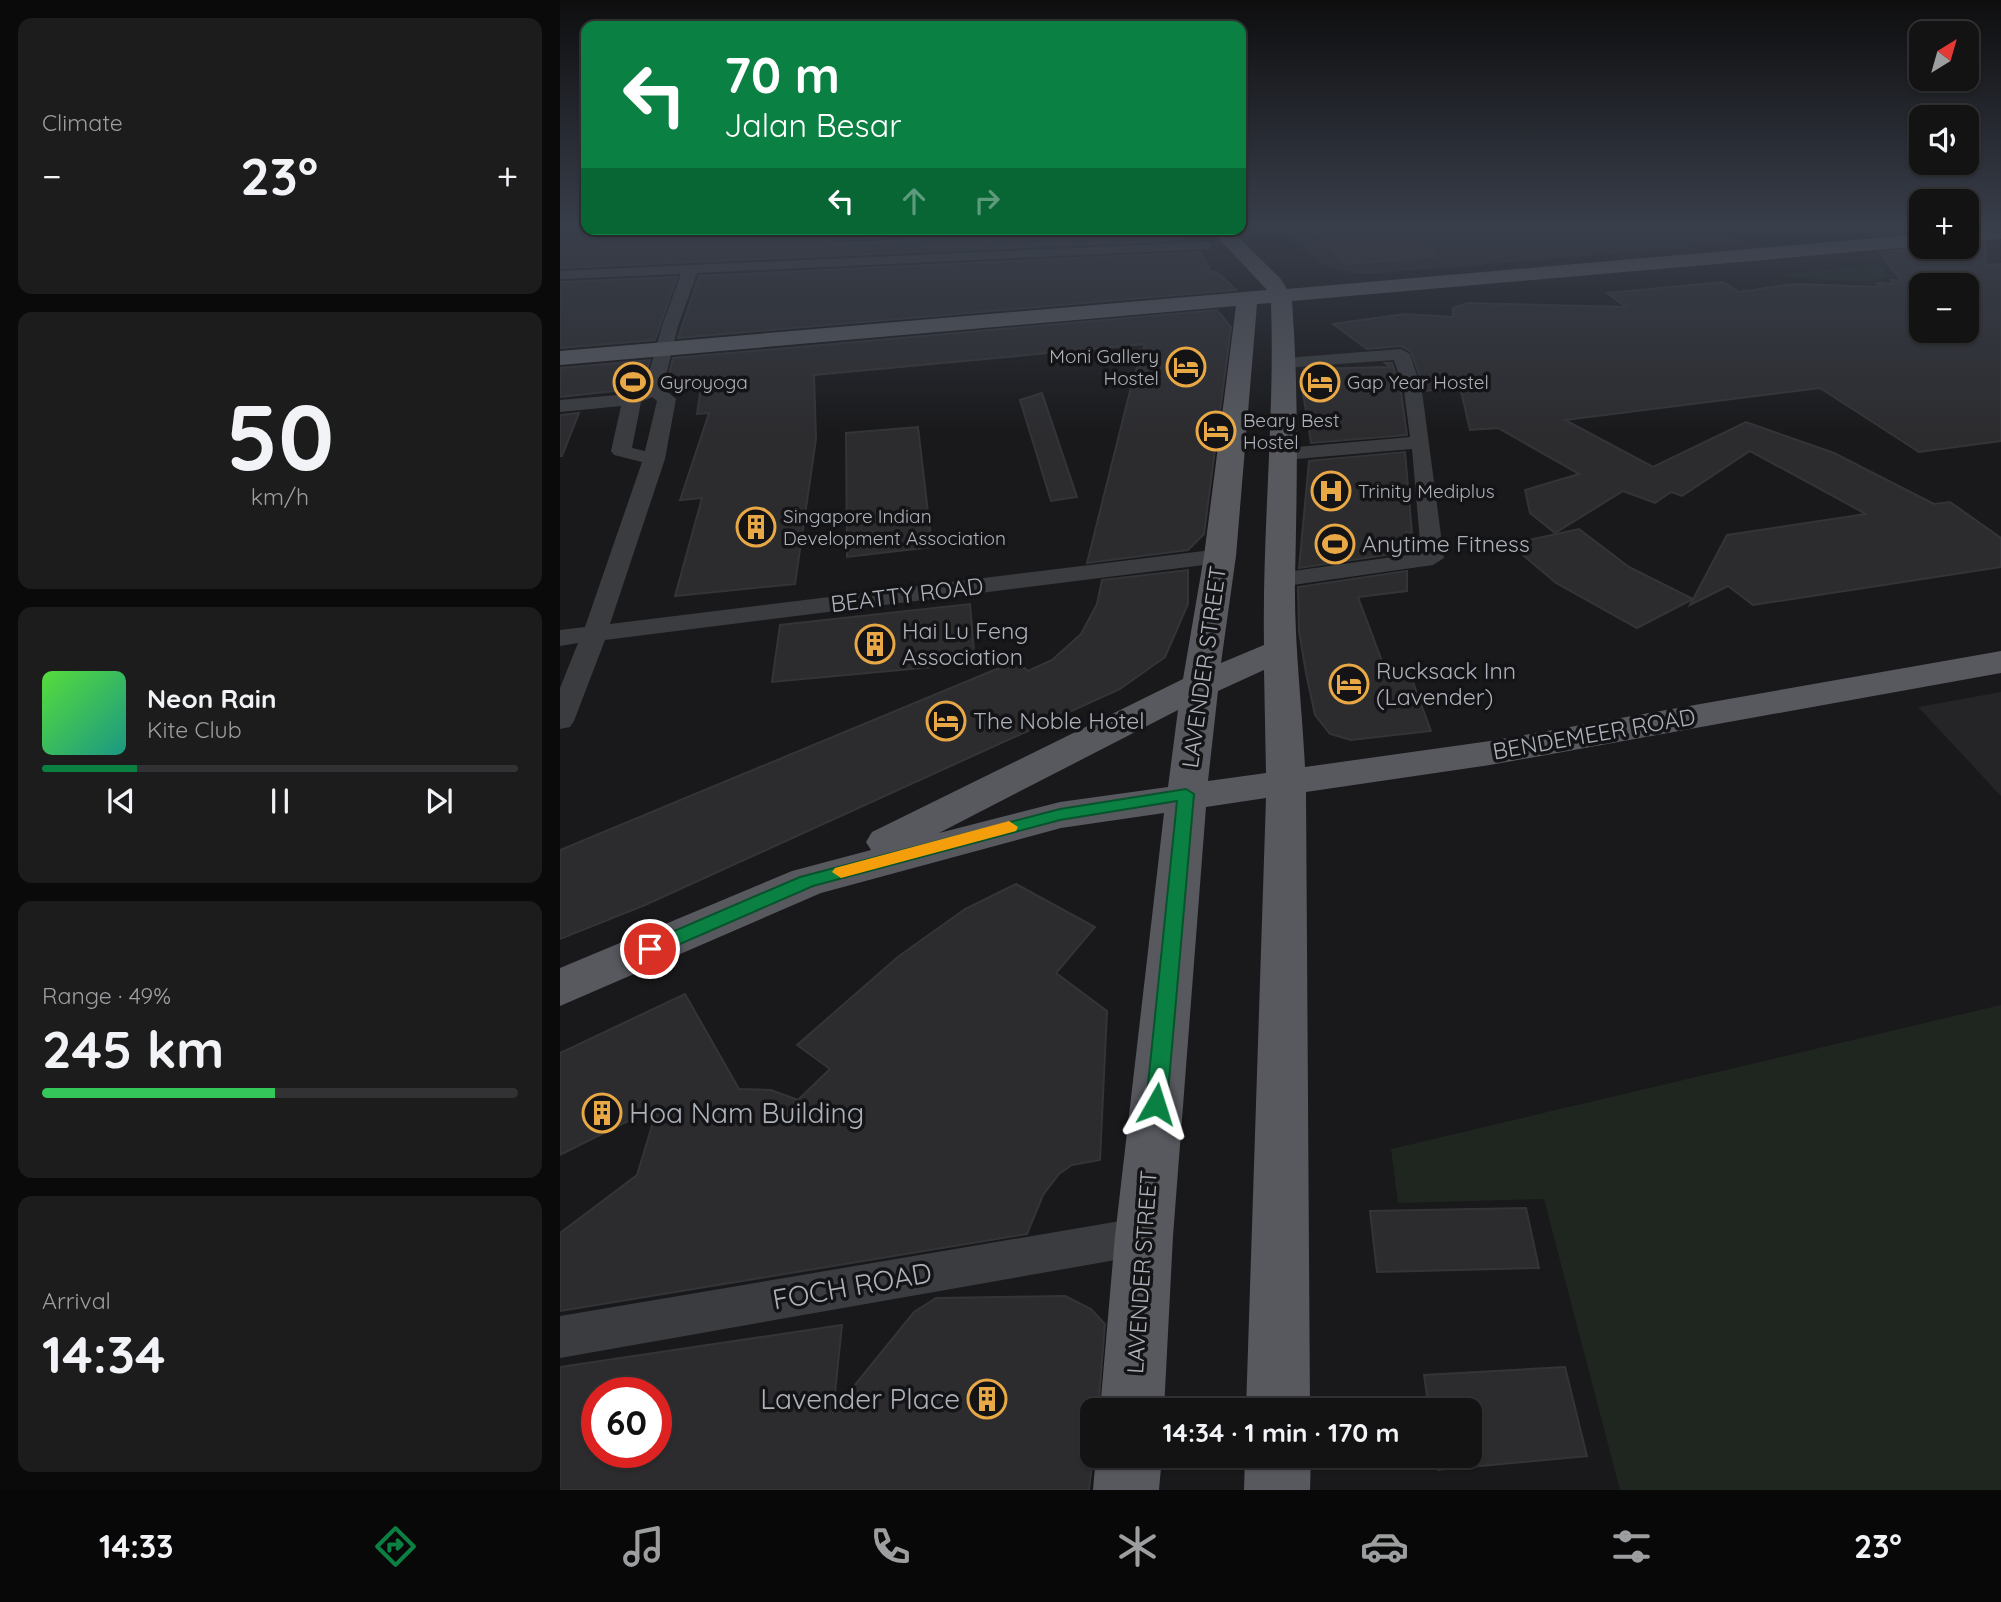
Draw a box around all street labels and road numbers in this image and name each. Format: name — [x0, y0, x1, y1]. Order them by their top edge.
street label: LAVENDER STREET — [1175, 564, 1232, 770]
street label: BEATTY ROAD — [829, 571, 985, 618]
street label: BENDEMEER ROAD — [1490, 701, 1698, 766]
street label: LAVENDER STREET — [1120, 1169, 1163, 1375]
street label: FOCH ROAD — [770, 1254, 934, 1317]

